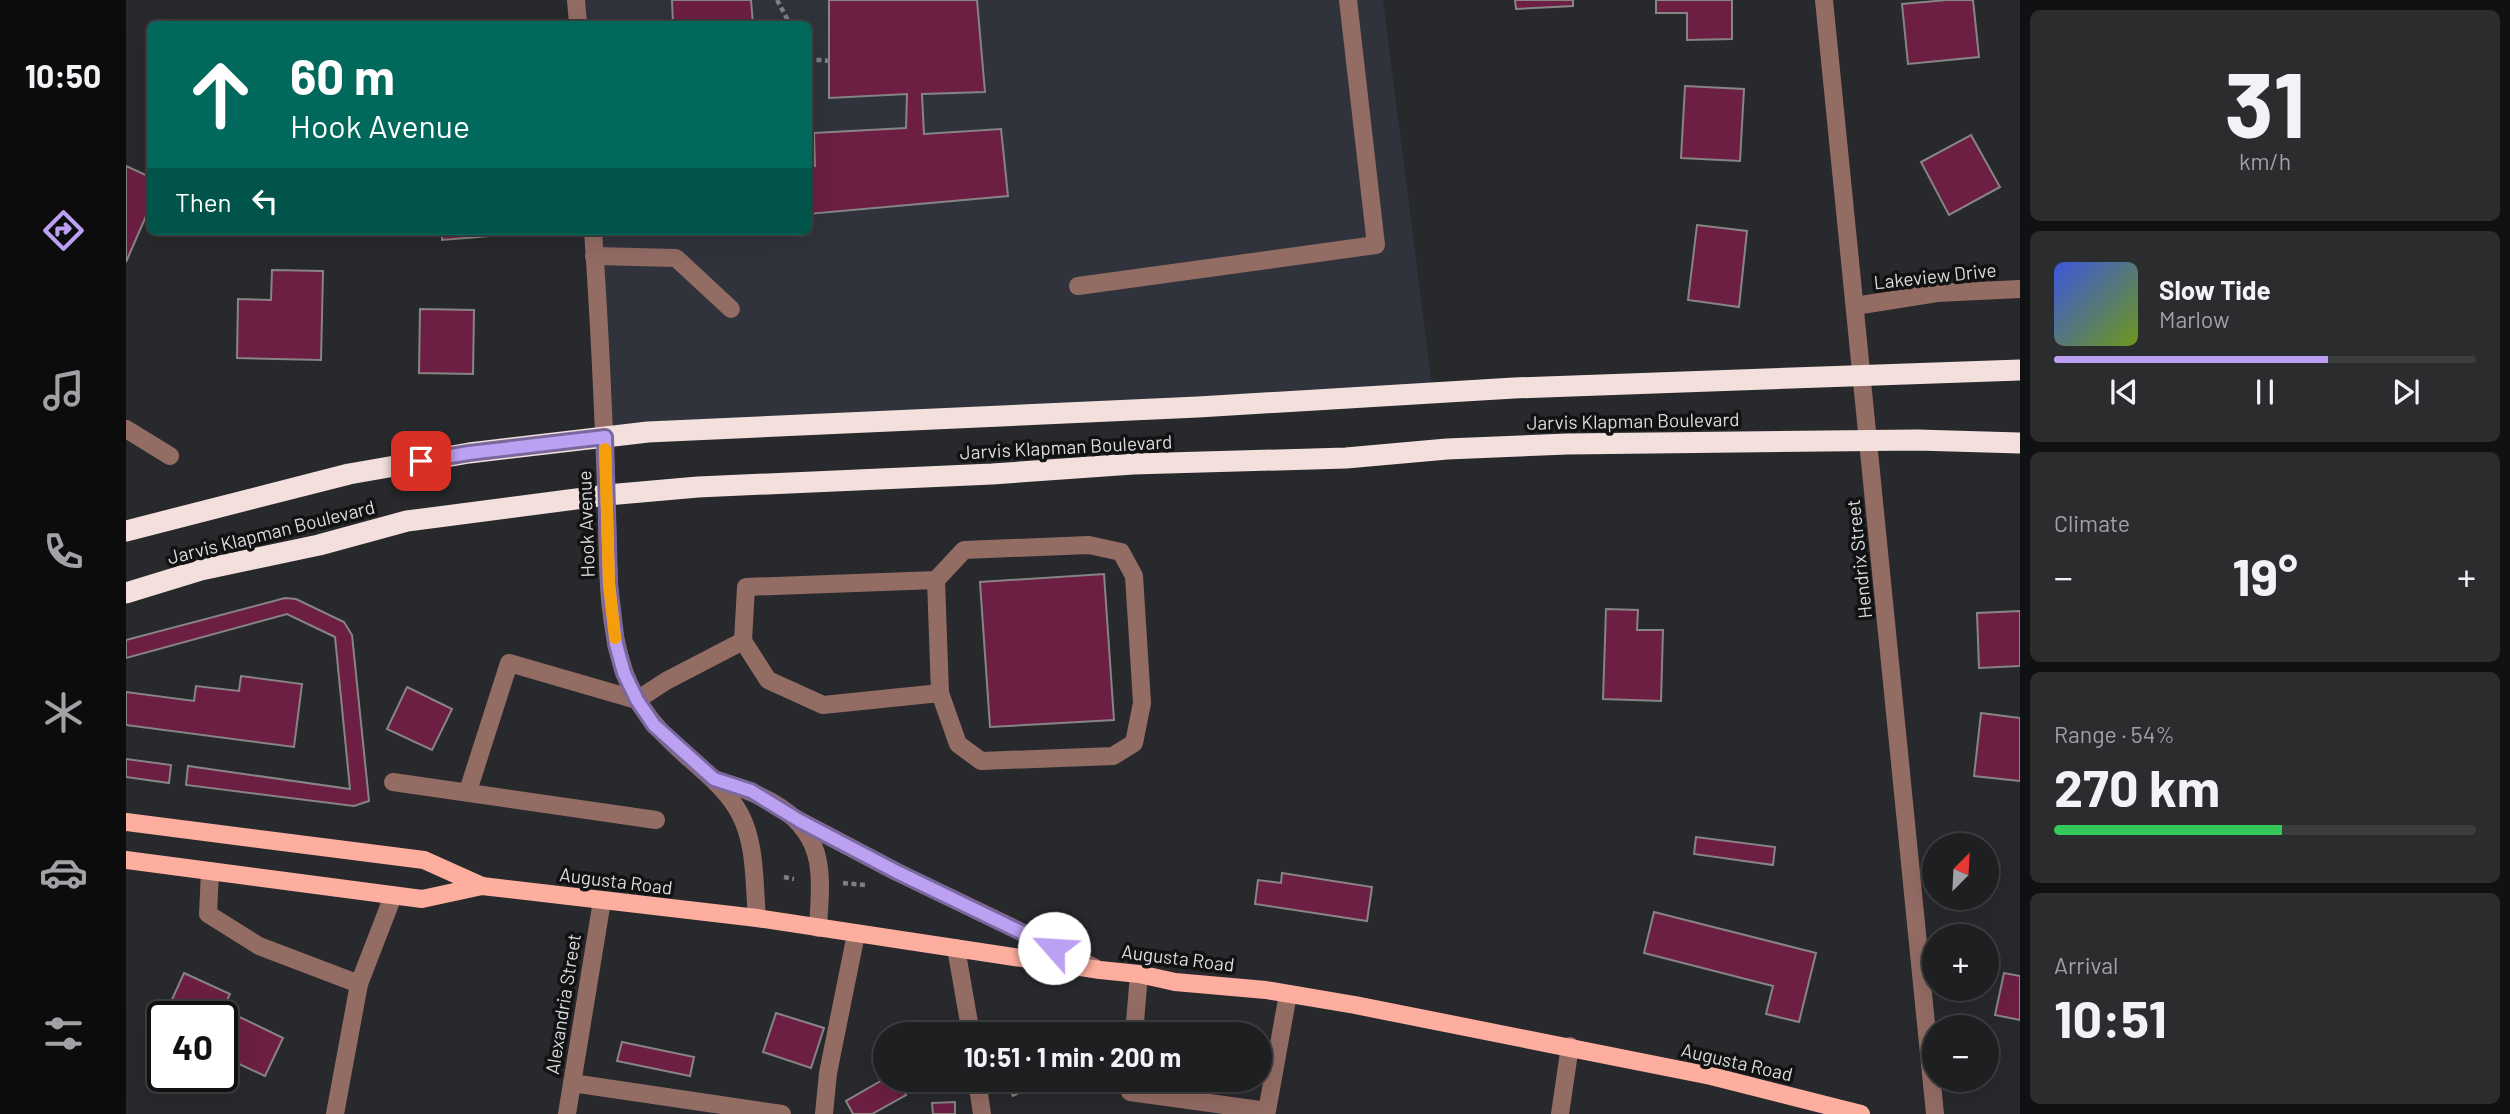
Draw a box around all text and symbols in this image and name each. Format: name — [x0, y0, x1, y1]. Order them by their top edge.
text: 60 m — [290, 46, 395, 105]
text: 31 — [2224, 47, 2306, 156]
icon: ahead — [175, 49, 266, 140]
text: 10:50 — [25, 56, 101, 94]
text: Hook Avenue — [290, 106, 470, 144]
text: km/h — [2239, 147, 2291, 175]
icon: left — [246, 182, 284, 220]
text: Then — [175, 186, 232, 217]
icon: directions — [39, 206, 88, 255]
street label: Lakeview Drive — [1873, 258, 1997, 293]
text: Slow Tide — [2159, 274, 2271, 305]
text: Marlow — [2159, 305, 2230, 333]
icon: music — [39, 366, 88, 415]
icon: previous — [2105, 373, 2143, 411]
icon: pause — [2246, 373, 2284, 411]
icon: next — [2387, 373, 2425, 411]
street label: Jarvis Klapman Boulevard — [1526, 407, 1740, 434]
street label: Jarvis Klapman Boulevard — [959, 429, 1173, 464]
pin — [391, 431, 451, 491]
icon: arrive — [402, 442, 440, 480]
street label: Hook Avenue — [572, 470, 599, 578]
street label: Jarvis Klapman Boulevard — [165, 495, 377, 568]
street label: Hendrix Street — [1841, 498, 1876, 620]
text: Climate — [2054, 509, 2130, 537]
icon: phone — [39, 527, 88, 576]
text: 19° — [2232, 544, 2298, 606]
text: − — [2054, 553, 2073, 599]
text: + — [2457, 553, 2476, 599]
icon: climate — [39, 688, 88, 737]
text: Range · 54% — [2054, 720, 2175, 748]
text: 270 km — [2054, 755, 2220, 817]
north arrow — [1922, 833, 1998, 910]
map controls — [1922, 833, 1999, 1092]
icon: car — [39, 848, 88, 897]
street label: Augusta Road — [558, 862, 674, 899]
position arrow — [1017, 911, 1091, 985]
button: + — [1922, 924, 1999, 1001]
street label: Alexandria Street — [540, 932, 585, 1076]
street label: Augusta Road — [1120, 939, 1236, 976]
text: Arrival — [2054, 951, 2118, 979]
text: 10:51 — [2054, 986, 2167, 1048]
speed limit sign: 40 — [147, 1001, 238, 1092]
icon: filters — [39, 1009, 88, 1058]
button: − — [1922, 1015, 1999, 1092]
street label: Augusta Road — [1679, 1038, 1795, 1085]
text: 10:51 · 1 min · 200 m — [964, 1041, 1181, 1072]

